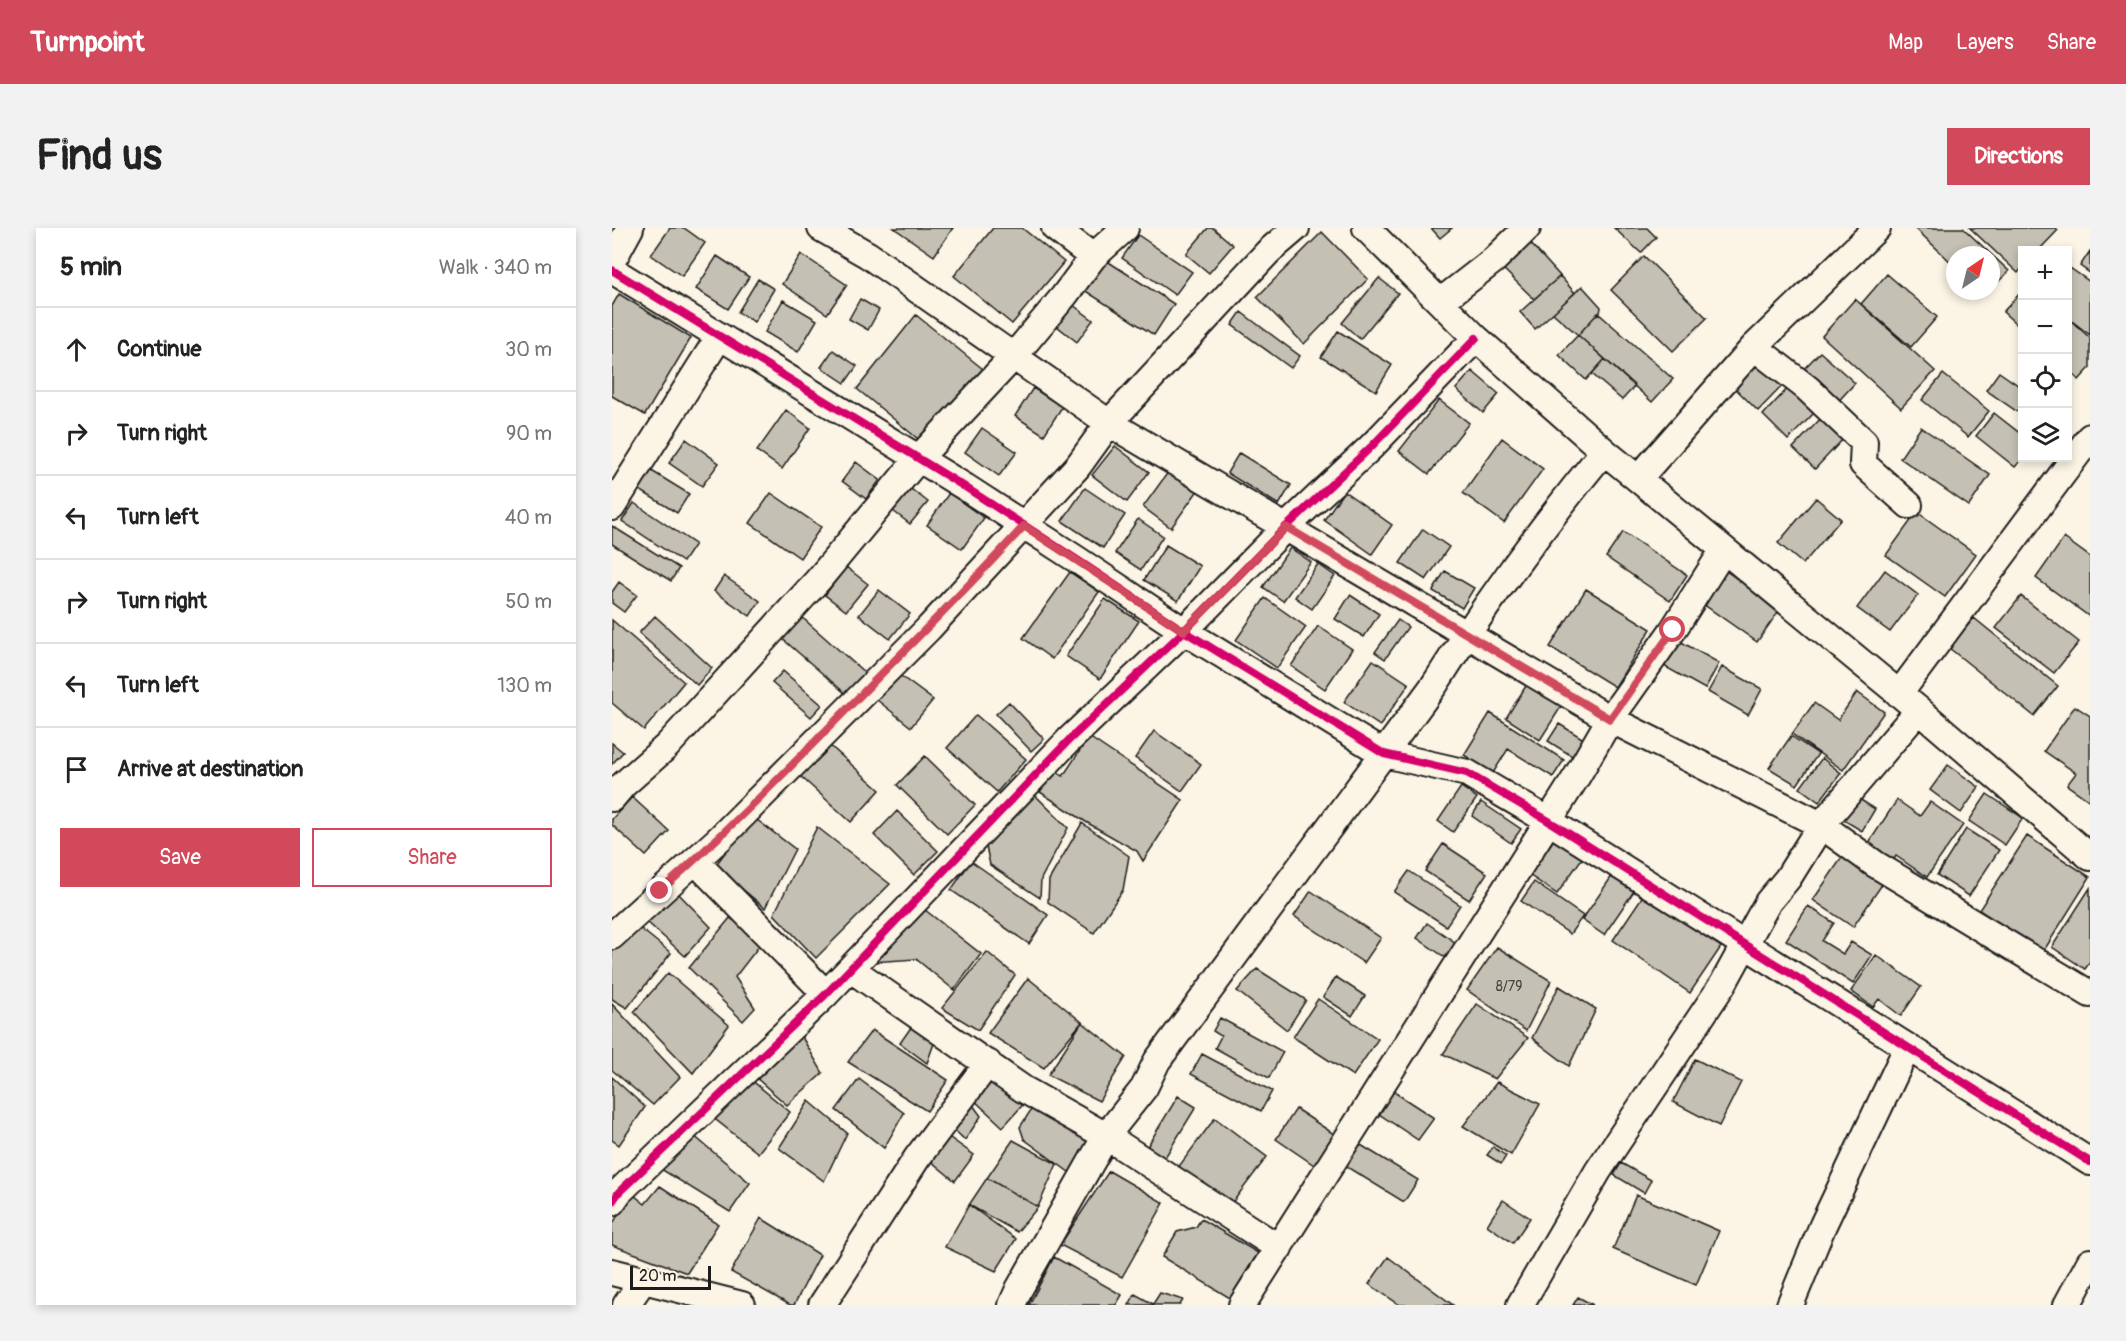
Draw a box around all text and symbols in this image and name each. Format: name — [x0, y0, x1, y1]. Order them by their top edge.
text: Turnpoint — [30, 25, 144, 60]
text: Map — [1888, 29, 1923, 56]
text: Layers — [1956, 29, 2014, 56]
text: Share — [2047, 29, 2096, 56]
button: Directions — [1947, 128, 2090, 185]
text: Find us — [36, 130, 162, 182]
north arrow — [1946, 246, 2000, 300]
map controls — [2018, 246, 2072, 462]
button: + — [2018, 246, 2072, 300]
text: 5 min — [60, 251, 122, 283]
text: Walk · 340 m — [439, 255, 552, 280]
button: − — [2018, 300, 2072, 354]
icon: ahead — [60, 333, 93, 366]
text: Continue — [117, 335, 201, 363]
text: 30 m — [505, 337, 552, 362]
button: locate — [2018, 354, 2072, 408]
button: layers — [2018, 408, 2072, 462]
icon: right — [60, 417, 93, 450]
text: Turn right — [117, 419, 207, 447]
text: 90 m — [506, 421, 552, 446]
icon: left — [60, 501, 93, 534]
text: Turn left — [117, 503, 199, 531]
text: 40 m — [505, 505, 552, 530]
icon: right — [60, 585, 93, 618]
text: Turn right — [117, 587, 207, 615]
text: 50 m — [505, 589, 552, 614]
route start — [1659, 616, 1685, 642]
icon: left — [60, 669, 93, 702]
text: Turn left — [117, 671, 199, 699]
text: 130 m — [497, 673, 552, 698]
icon: arrive — [60, 753, 93, 786]
text: Arrive at destination — [117, 755, 303, 783]
button: Save — [60, 828, 300, 887]
button: Share — [312, 828, 552, 887]
route end — [646, 877, 672, 903]
house number: 8/79 — [1496, 978, 1522, 995]
scale bar — [630, 1263, 711, 1290]
text: 20 m — [639, 1266, 677, 1286]

